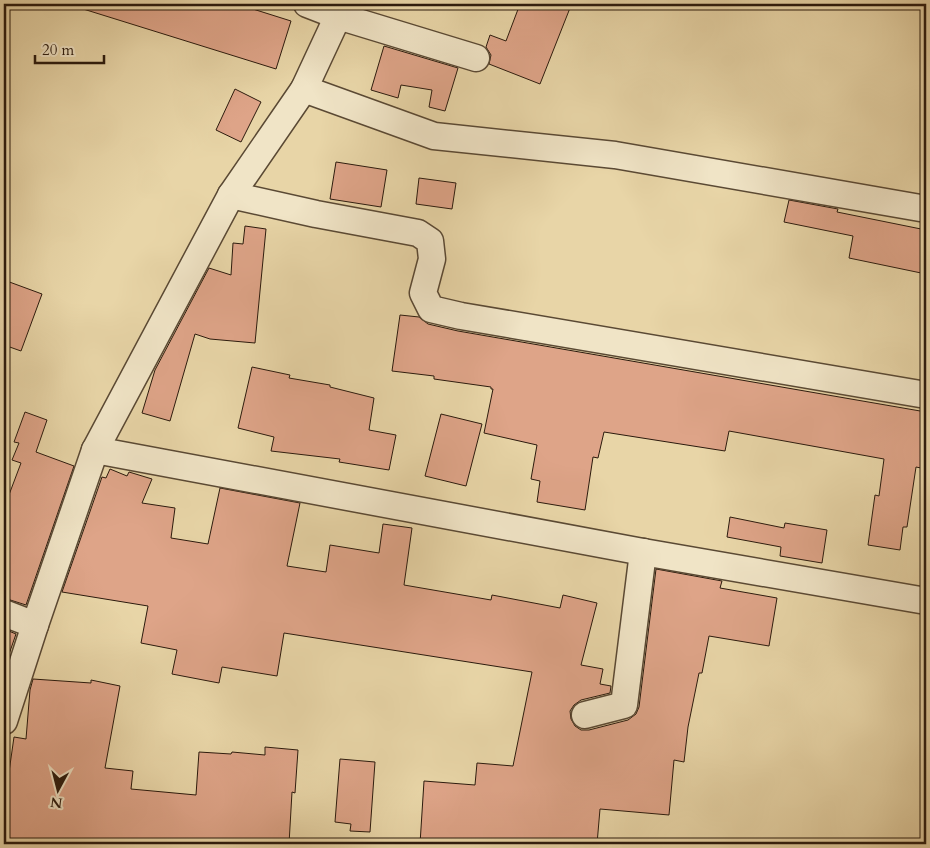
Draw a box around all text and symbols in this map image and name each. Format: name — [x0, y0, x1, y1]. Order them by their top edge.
scale bar — [35, 32, 104, 64]
text: 20 m — [42, 40, 74, 60]
north arrow — [32, 766, 82, 816]
text: N — [49, 792, 64, 813]

